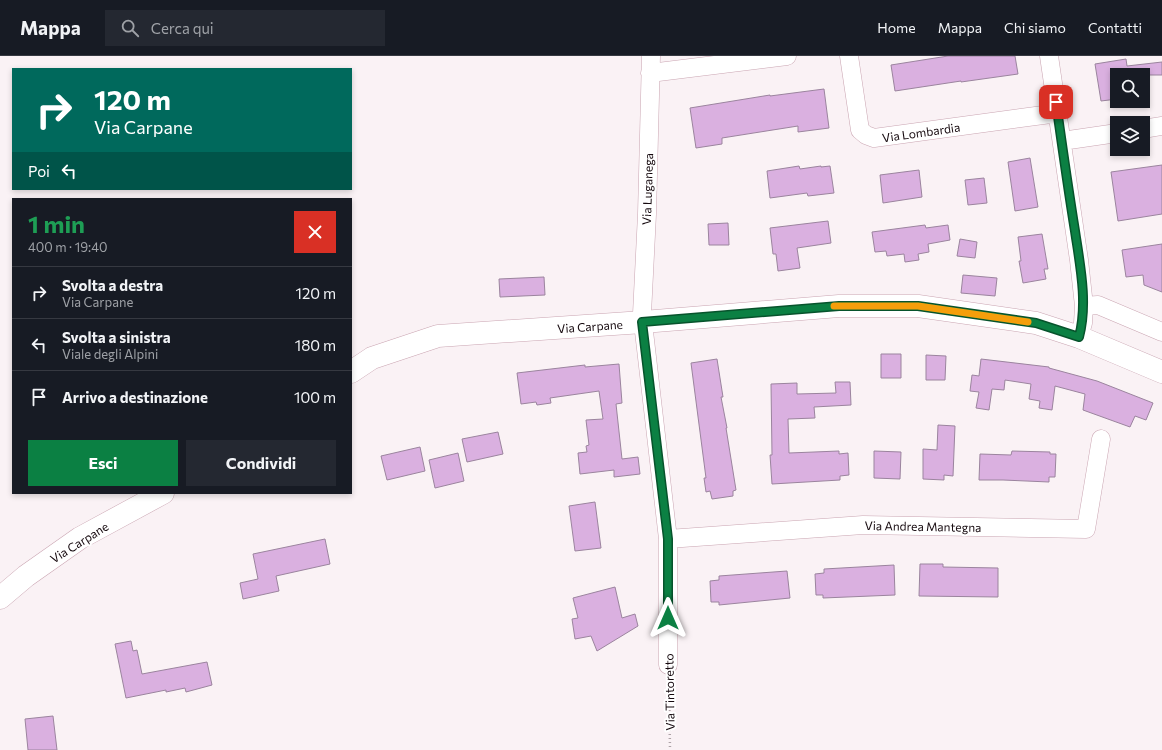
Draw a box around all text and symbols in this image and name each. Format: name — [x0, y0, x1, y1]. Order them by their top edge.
search box — [105, 10, 385, 46]
text: Mappa — [20, 16, 81, 39]
icon: search — [119, 17, 141, 39]
text: Cerca qui — [151, 19, 214, 37]
text: Home — [877, 19, 916, 36]
text: Mappa — [938, 19, 982, 36]
text: Chi siamo — [1004, 19, 1066, 36]
text: Contatti — [1088, 19, 1142, 36]
map controls — [1110, 68, 1150, 156]
button: search — [1110, 68, 1150, 108]
text: 120 m — [94, 82, 171, 116]
icon: right — [28, 84, 80, 136]
pin — [1039, 85, 1073, 119]
icon: arrive — [1045, 91, 1067, 113]
text: Via Carpane — [94, 116, 193, 138]
button: layers — [1110, 116, 1150, 156]
street label: Via Lombardia — [881, 120, 961, 144]
street label: Via Luganega — [639, 153, 655, 225]
icon: left — [58, 160, 80, 182]
text: Poi — [28, 162, 50, 180]
text: 1 min — [28, 209, 85, 238]
button: close — [294, 211, 336, 253]
text: 400 m · 19:40 — [28, 239, 107, 255]
text: Svolta a destra — [62, 276, 163, 294]
icon: right — [28, 282, 50, 304]
text: 120 m — [296, 284, 336, 302]
text: Via Carpane — [62, 294, 133, 310]
street label: Via Carpane — [557, 317, 623, 335]
text: Svolta a sinistra — [62, 328, 171, 346]
icon: left — [28, 334, 50, 356]
text: 180 m — [295, 336, 336, 354]
text: Viale degli Alpini — [62, 346, 158, 362]
icon: arrive — [28, 386, 50, 408]
text: Arrivo a destinazione — [62, 388, 208, 406]
text: 100 m — [294, 388, 336, 406]
button: Esci — [28, 440, 178, 486]
button: Condividi — [186, 440, 336, 486]
street label: Via Andrea Mantegna — [864, 518, 982, 534]
street label: Via Carpane — [47, 519, 111, 565]
position arrow — [647, 597, 689, 639]
street label: Via Tintoretto — [661, 653, 677, 731]

